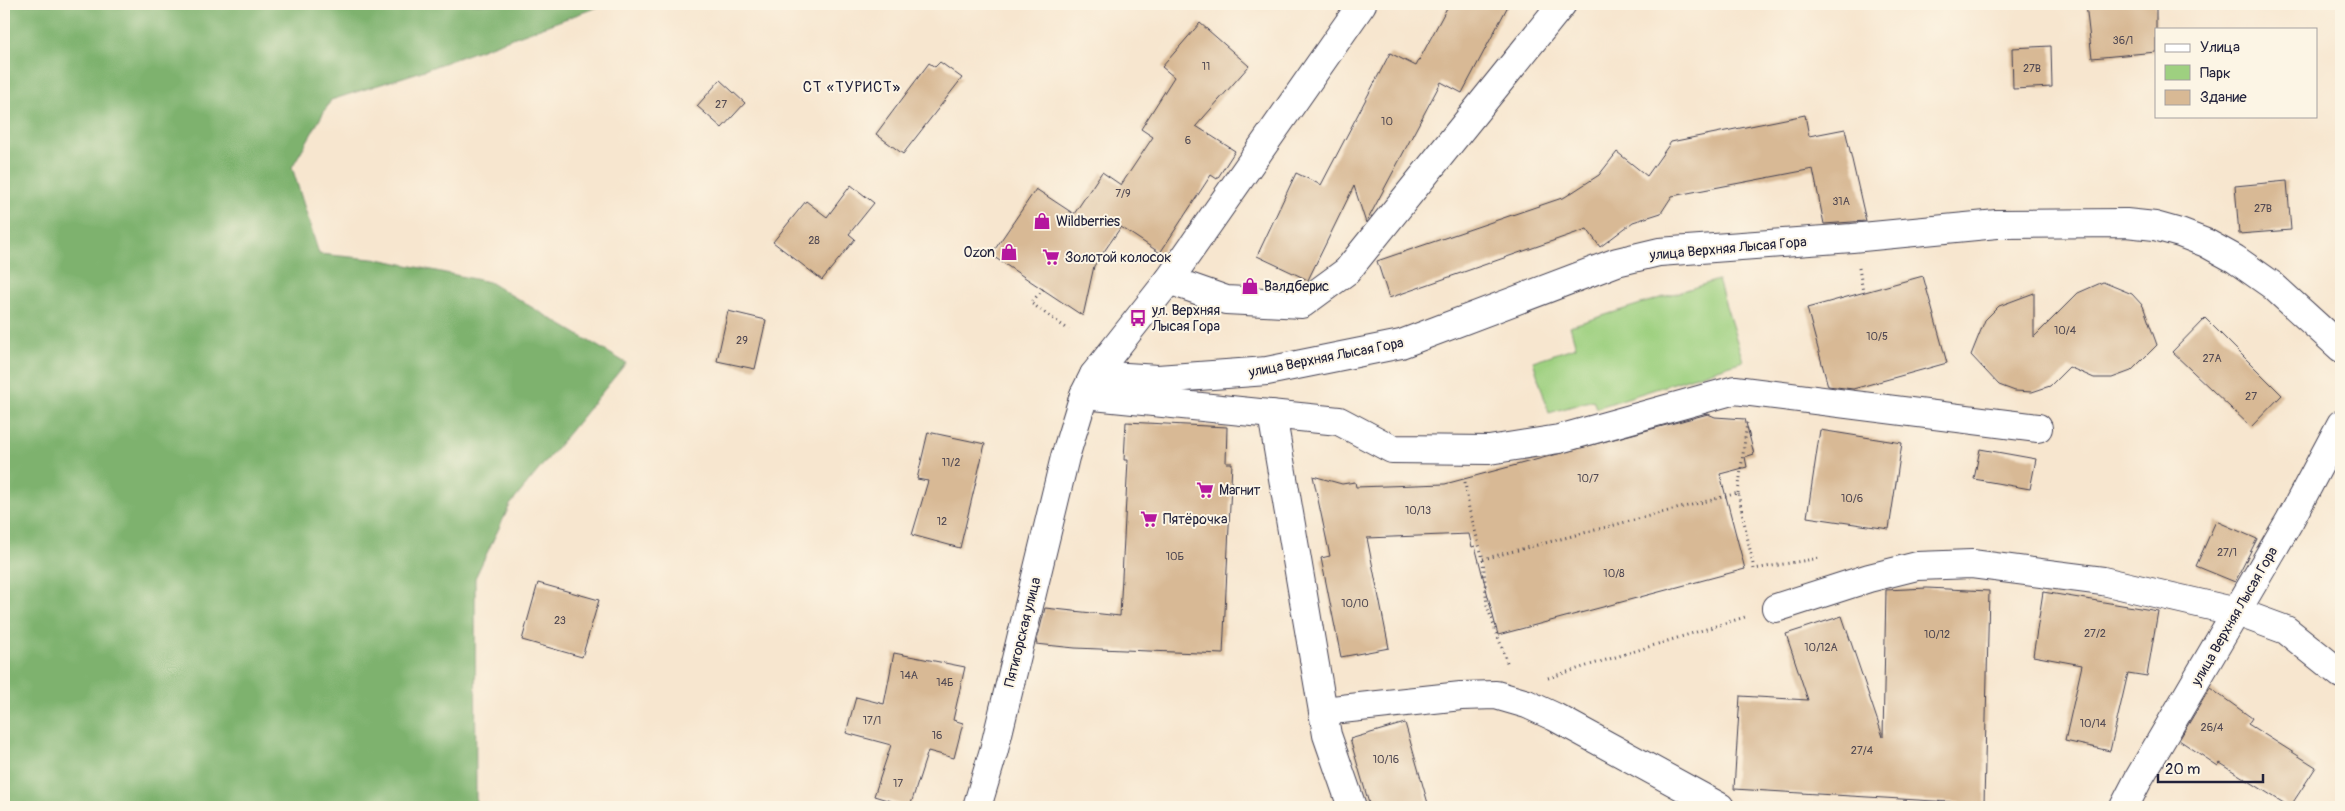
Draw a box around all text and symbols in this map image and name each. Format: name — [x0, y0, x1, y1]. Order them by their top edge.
legend — [2155, 28, 2318, 118]
house number: 36/1 — [2113, 34, 2133, 47]
text: Улица — [2200, 38, 2240, 57]
house number: 11 — [1202, 60, 1210, 73]
house number: 27В — [2023, 62, 2041, 75]
text: Парк — [2200, 64, 2231, 83]
district label: СТ «ТУРИСТ» — [803, 78, 901, 97]
text: Здание — [2200, 88, 2247, 107]
house number: 27 — [715, 98, 727, 111]
house number: 10 — [1381, 115, 1393, 128]
house number: 6 — [1185, 134, 1191, 147]
house number: 7/9 — [1115, 187, 1131, 200]
house number: 31А — [1832, 195, 1850, 208]
house number: 27В — [2254, 202, 2272, 215]
shop icon: Wildberries — [1032, 211, 1052, 231]
place label: Wildberries — [1056, 213, 1121, 230]
street label: улица Верхняя Лысая Гора — [1648, 233, 1807, 264]
house number: 28 — [808, 234, 820, 247]
shop icon: Ozon — [999, 242, 1019, 262]
place label: Ozon — [964, 244, 995, 261]
supermarket icon: Золотой колосок — [1041, 247, 1061, 267]
place label: Золотой колосок — [1065, 249, 1172, 266]
shop icon: Валдберис — [1240, 276, 1260, 296]
place label: Валдберис — [1264, 278, 1329, 295]
place label: ул. Верхняя Лысая Гора — [1151, 302, 1220, 335]
bus stop icon: ул. Верхняя Лысая Гора — [1128, 308, 1148, 328]
house number: 10/4 — [2054, 324, 2077, 337]
house number: 10/5 — [1866, 330, 1888, 343]
house number: 29 — [736, 334, 748, 347]
street label: улица Верхняя Лысая Гора — [1246, 334, 1405, 381]
house number: 27А — [2202, 352, 2222, 365]
house number: 27 — [2245, 390, 2257, 403]
house number: 11/2 — [942, 456, 960, 469]
house number: 10/7 — [1577, 472, 1599, 485]
supermarket icon: Магнит — [1195, 480, 1215, 500]
place label: Магнит — [1219, 482, 1261, 499]
house number: 10/6 — [1841, 492, 1863, 505]
house number: 10/13 — [1405, 504, 1431, 517]
supermarket icon: Пятёрочка — [1139, 509, 1159, 529]
place label: Пятёрочка — [1163, 511, 1227, 528]
house number: 12 — [937, 515, 947, 528]
street label: улица Верхняя Лысая Гора — [2187, 544, 2281, 690]
house number: 27/1 — [2217, 546, 2237, 559]
house number: 10Б — [1166, 550, 1184, 563]
house number: 10/8 — [1603, 567, 1625, 580]
street label: Пятигорская улица — [1001, 576, 1044, 689]
house number: 10/10 — [1341, 597, 1369, 610]
house number: 23 — [554, 614, 566, 627]
house number: 27/2 — [2084, 627, 2106, 640]
house number: 10/12 — [1924, 628, 1950, 641]
house number: 10/12А — [1804, 641, 1838, 654]
house number: 14А — [900, 669, 918, 682]
house number: 14Б — [936, 676, 954, 689]
house number: 17/1 — [863, 714, 881, 727]
house number: 10/14 — [2080, 717, 2107, 730]
house number: 26/4 — [2201, 721, 2224, 734]
house number: 16 — [932, 729, 942, 742]
house number: 27/4 — [1851, 744, 1874, 757]
scale bar — [2158, 751, 2262, 783]
house number: 10/16 — [1373, 753, 1399, 766]
text: 20 m — [2165, 760, 2200, 779]
house number: 17 — [893, 777, 903, 790]

